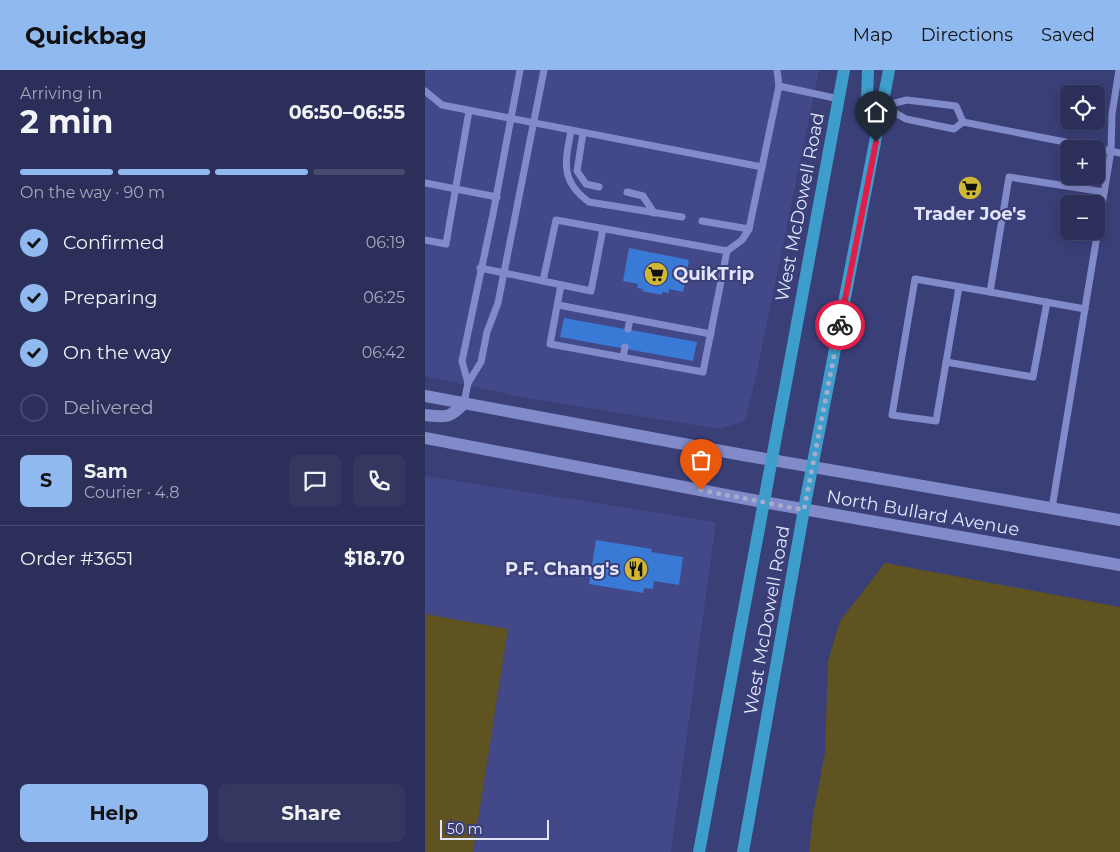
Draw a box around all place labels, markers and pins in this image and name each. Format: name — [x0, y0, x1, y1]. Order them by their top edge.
pin — [855, 91, 897, 142]
supermarket icon: Trader Joe's — [957, 175, 983, 201]
place label: Trader Joe's — [914, 203, 1026, 225]
supermarket icon: QuikTrip — [643, 261, 669, 287]
place label: QuikTrip — [673, 263, 754, 285]
pin — [680, 439, 722, 490]
restaurant icon: P.F. Chang's — [623, 556, 649, 582]
place label: P.F. Chang's — [505, 558, 619, 580]

